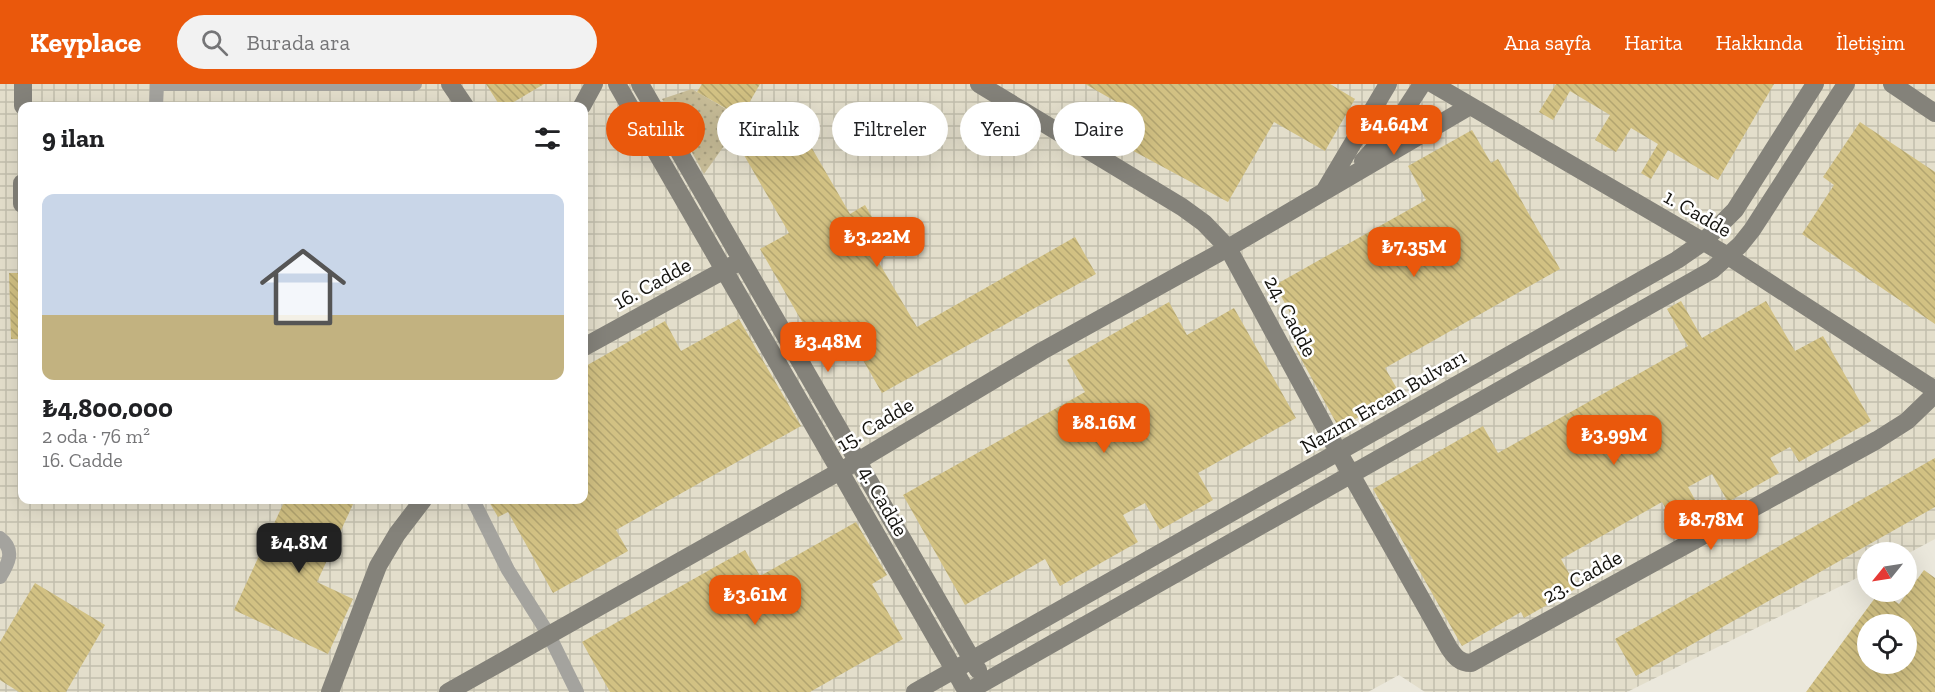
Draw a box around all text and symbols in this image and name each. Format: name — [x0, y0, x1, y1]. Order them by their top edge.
search box — [177, 15, 597, 69]
text: Keyplace — [30, 26, 141, 59]
icon: search — [198, 26, 231, 59]
text: Burada ara — [246, 29, 350, 56]
text: Ana sayfa — [1504, 30, 1591, 55]
text: Harita — [1624, 30, 1683, 55]
text: Hakkında — [1716, 30, 1803, 55]
text: İletişim — [1836, 30, 1905, 55]
chip: Satılık — [606, 102, 705, 156]
chip: Kiralık — [717, 102, 820, 156]
chip: Filtreler — [832, 102, 948, 156]
chip: Yeni — [960, 102, 1041, 156]
chip: Daire — [1053, 102, 1145, 156]
pin: ₺4.64M — [1345, 105, 1443, 156]
text: ₺4.64M — [1360, 112, 1428, 136]
text: 9 ilan — [42, 122, 105, 154]
icon: filters — [531, 122, 564, 155]
street label: 1. Cadde — [1660, 184, 1736, 242]
pin: ₺3.22M — [828, 217, 926, 268]
text: ₺3.22M — [844, 224, 910, 248]
pin: ₺7.35M — [1365, 227, 1463, 278]
icon: home — [249, 233, 357, 341]
text: ₺7.35M — [1382, 234, 1446, 258]
street label: 16. Cadde — [609, 251, 695, 314]
street label: 24. Cadde — [1259, 271, 1323, 361]
pin: ₺3.48M — [779, 322, 877, 373]
text: ₺3.48M — [794, 329, 862, 353]
street label: Nazım Ercan Bulvarı — [1296, 343, 1470, 459]
street label: 15. Cadde — [832, 391, 918, 457]
text: ₺4,800,000 — [42, 392, 173, 424]
pin: ₺8.16M — [1055, 403, 1153, 454]
text: ₺8.16M — [1072, 410, 1136, 434]
pin: ₺3.99M — [1565, 415, 1663, 466]
text: ₺3.99M — [1581, 422, 1647, 446]
text: 2 oda · 76 m² — [42, 424, 150, 448]
text: 16. Cadde — [42, 448, 123, 472]
street label: 4. Cadde — [854, 461, 914, 541]
pin: ₺8.78M — [1662, 500, 1760, 551]
text: ₺8.78M — [1678, 507, 1744, 531]
pin: ₺4.8M — [257, 523, 341, 574]
text: ₺4.8M — [271, 530, 327, 554]
north arrow — [1857, 542, 1917, 602]
map controls — [1857, 542, 1917, 674]
street label: 23. Cadde — [1538, 544, 1626, 608]
pin: ₺3.61M — [706, 575, 804, 626]
text: ₺3.61M — [723, 582, 787, 606]
button: locate — [1857, 614, 1917, 674]

